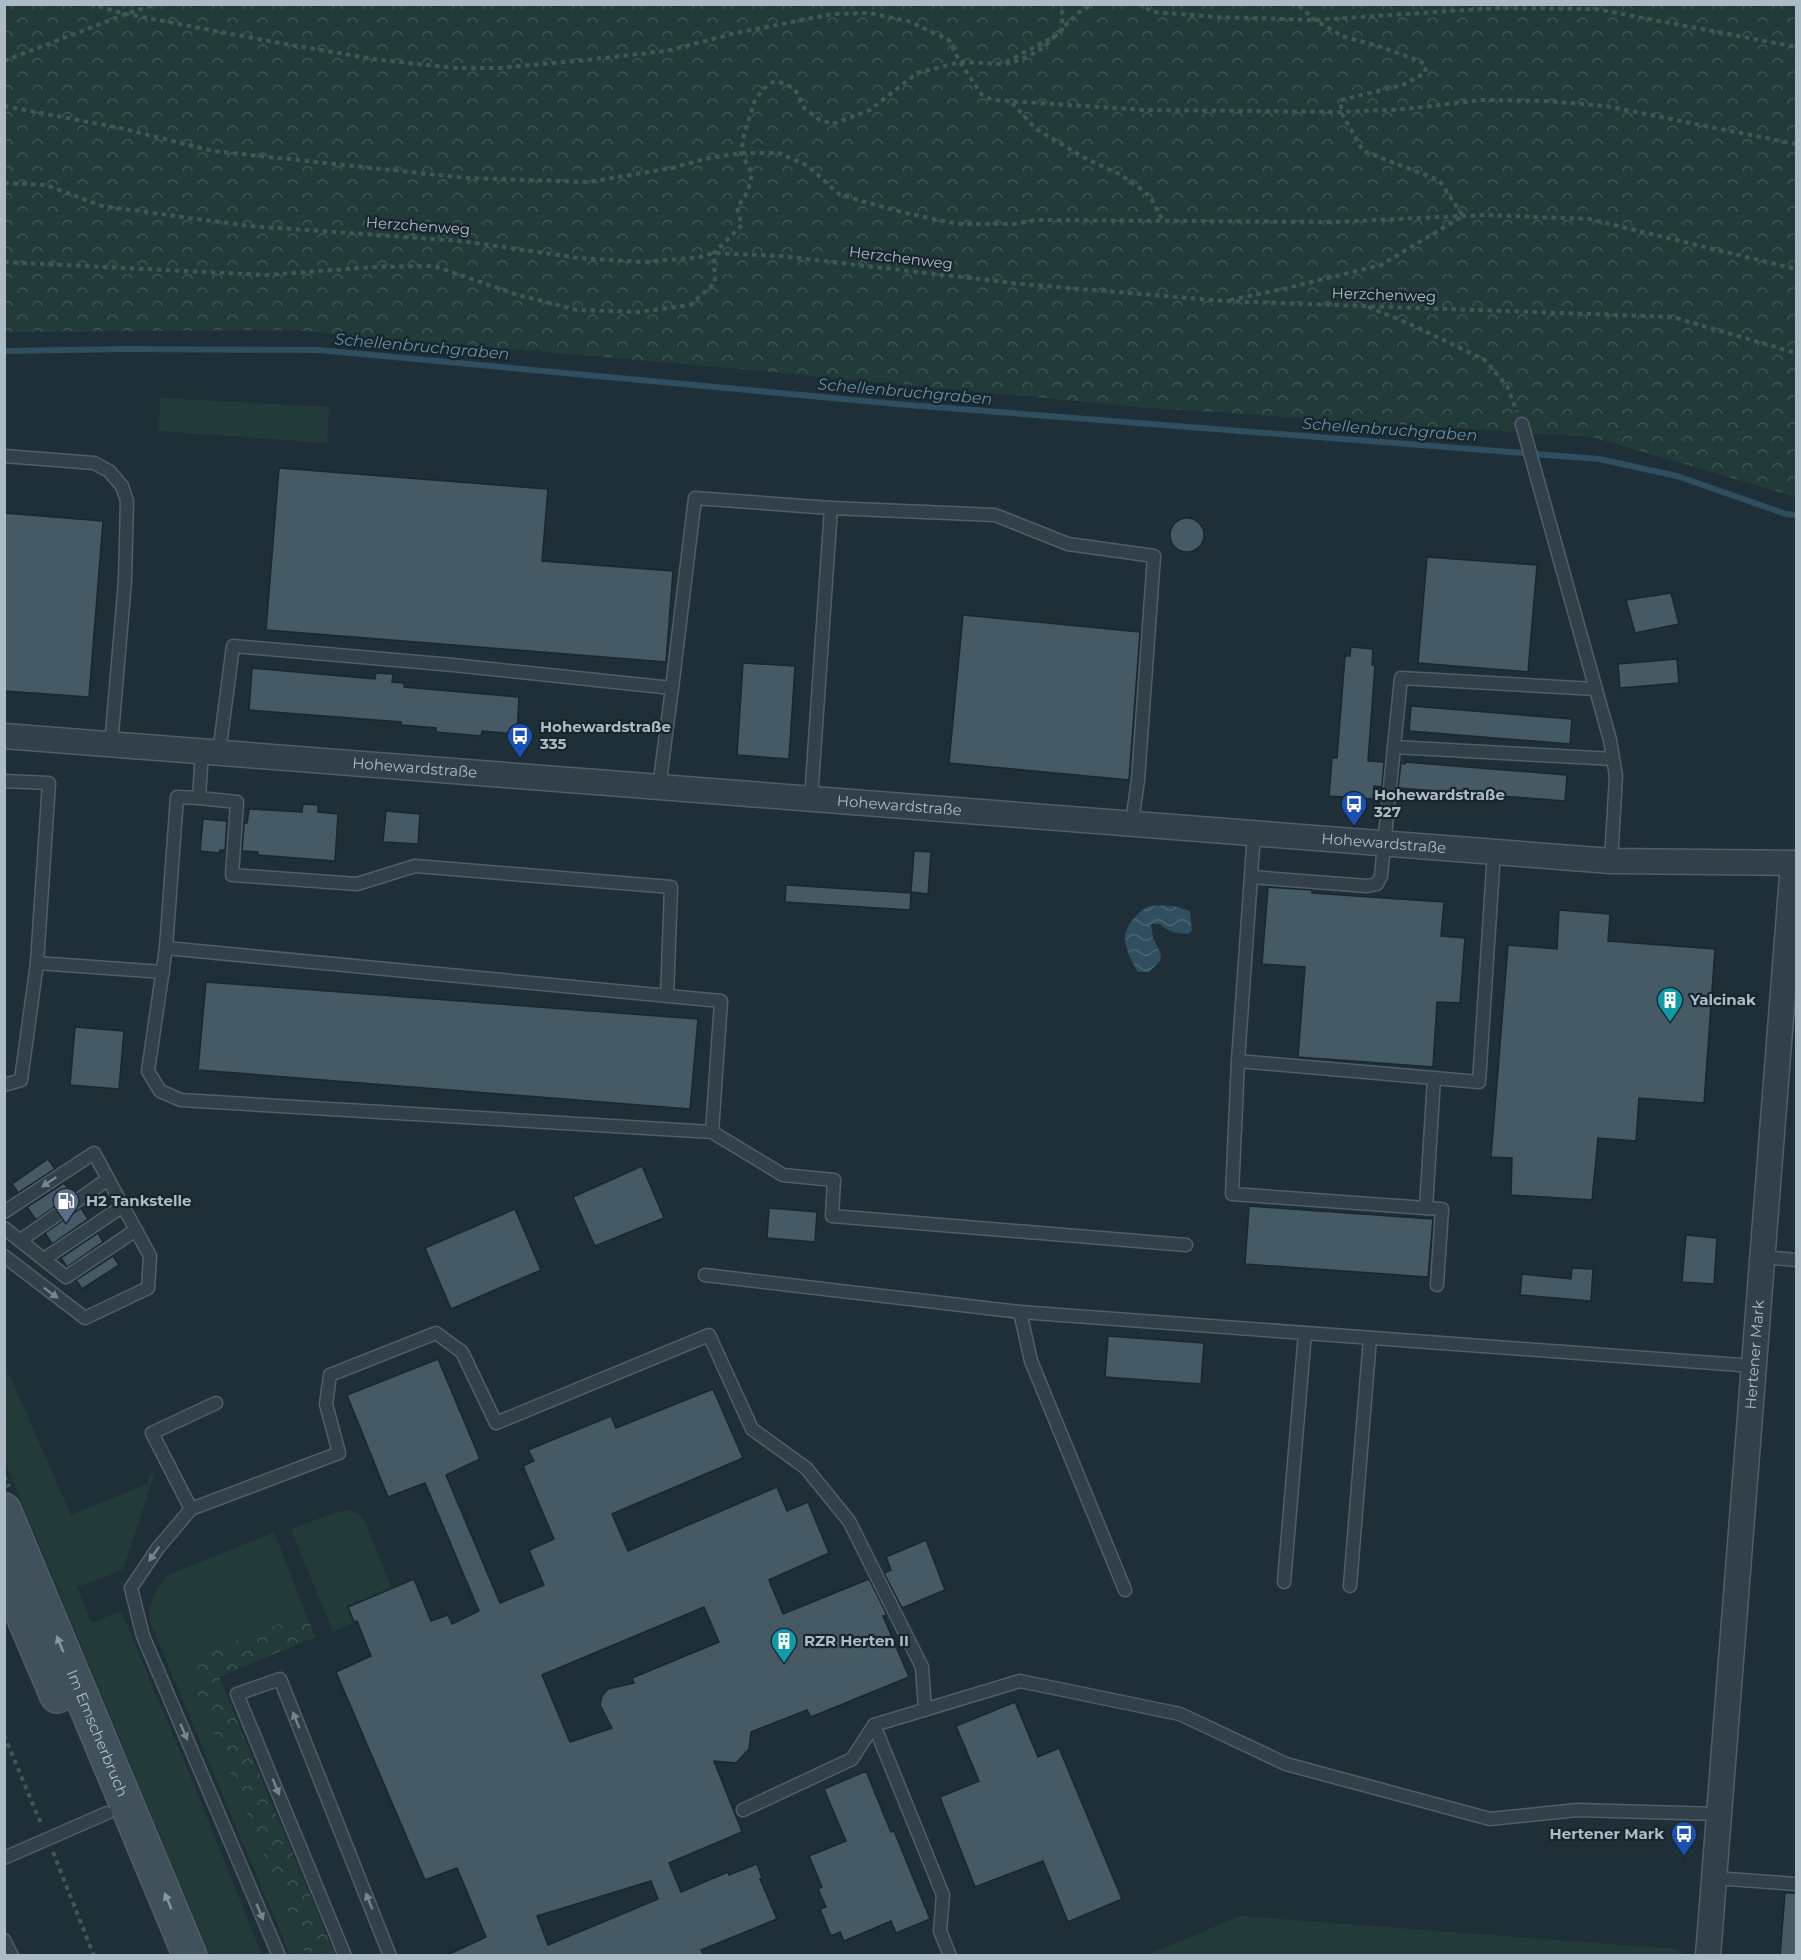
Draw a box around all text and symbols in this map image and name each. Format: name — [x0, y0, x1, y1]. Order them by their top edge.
street label: Herzchenweg — [365, 212, 471, 239]
street label: Herzchenweg — [848, 242, 954, 273]
street label: Herzchenweg — [1331, 283, 1437, 306]
water label: Schellenbruchgraben — [334, 329, 510, 364]
water label: Schellenbruchgraben — [817, 374, 993, 409]
water label: Schellenbruchgraben — [1302, 414, 1478, 445]
place label: Hohewardstraße 335 — [539, 717, 671, 753]
bus stop icon: Hohewardstraße 335 — [505, 721, 535, 759]
street label: Hohewardstraße — [352, 753, 478, 782]
place label: Hohewardstraße 327 — [1373, 785, 1505, 821]
bus stop icon: Hohewardstraße 327 — [1339, 789, 1369, 827]
street label: Hohewardstraße — [836, 791, 962, 819]
street label: Hohewardstraße — [1321, 829, 1447, 857]
building icon: Yalcinak — [1655, 985, 1685, 1023]
place label: Yalcinak — [1689, 990, 1756, 1009]
one-way arrow — [41, 1176, 57, 1187]
fuel station icon: H2 Tankstelle — [51, 1186, 81, 1224]
place label: H2 Tankstelle — [86, 1191, 191, 1210]
one-way arrow — [43, 1286, 58, 1298]
street label: Hertener Mark — [1741, 1299, 1768, 1410]
one-way arrow — [148, 1546, 160, 1562]
building icon: RZR Herten II — [769, 1626, 799, 1664]
place label: RZR Herten II — [804, 1631, 909, 1650]
one-way arrow — [55, 1635, 64, 1653]
street label: Im Emscherbruch — [63, 1667, 133, 1800]
one-way arrow — [291, 1711, 300, 1729]
one-way arrow — [179, 1724, 189, 1742]
one-way arrow — [272, 1778, 281, 1796]
bus stop icon: Hertener Mark — [1669, 1819, 1699, 1857]
place label: Hertener Mark — [1550, 1824, 1664, 1843]
one-way arrow — [163, 1892, 173, 1910]
one-way arrow — [363, 1892, 373, 1910]
one-way arrow — [255, 1903, 265, 1921]

